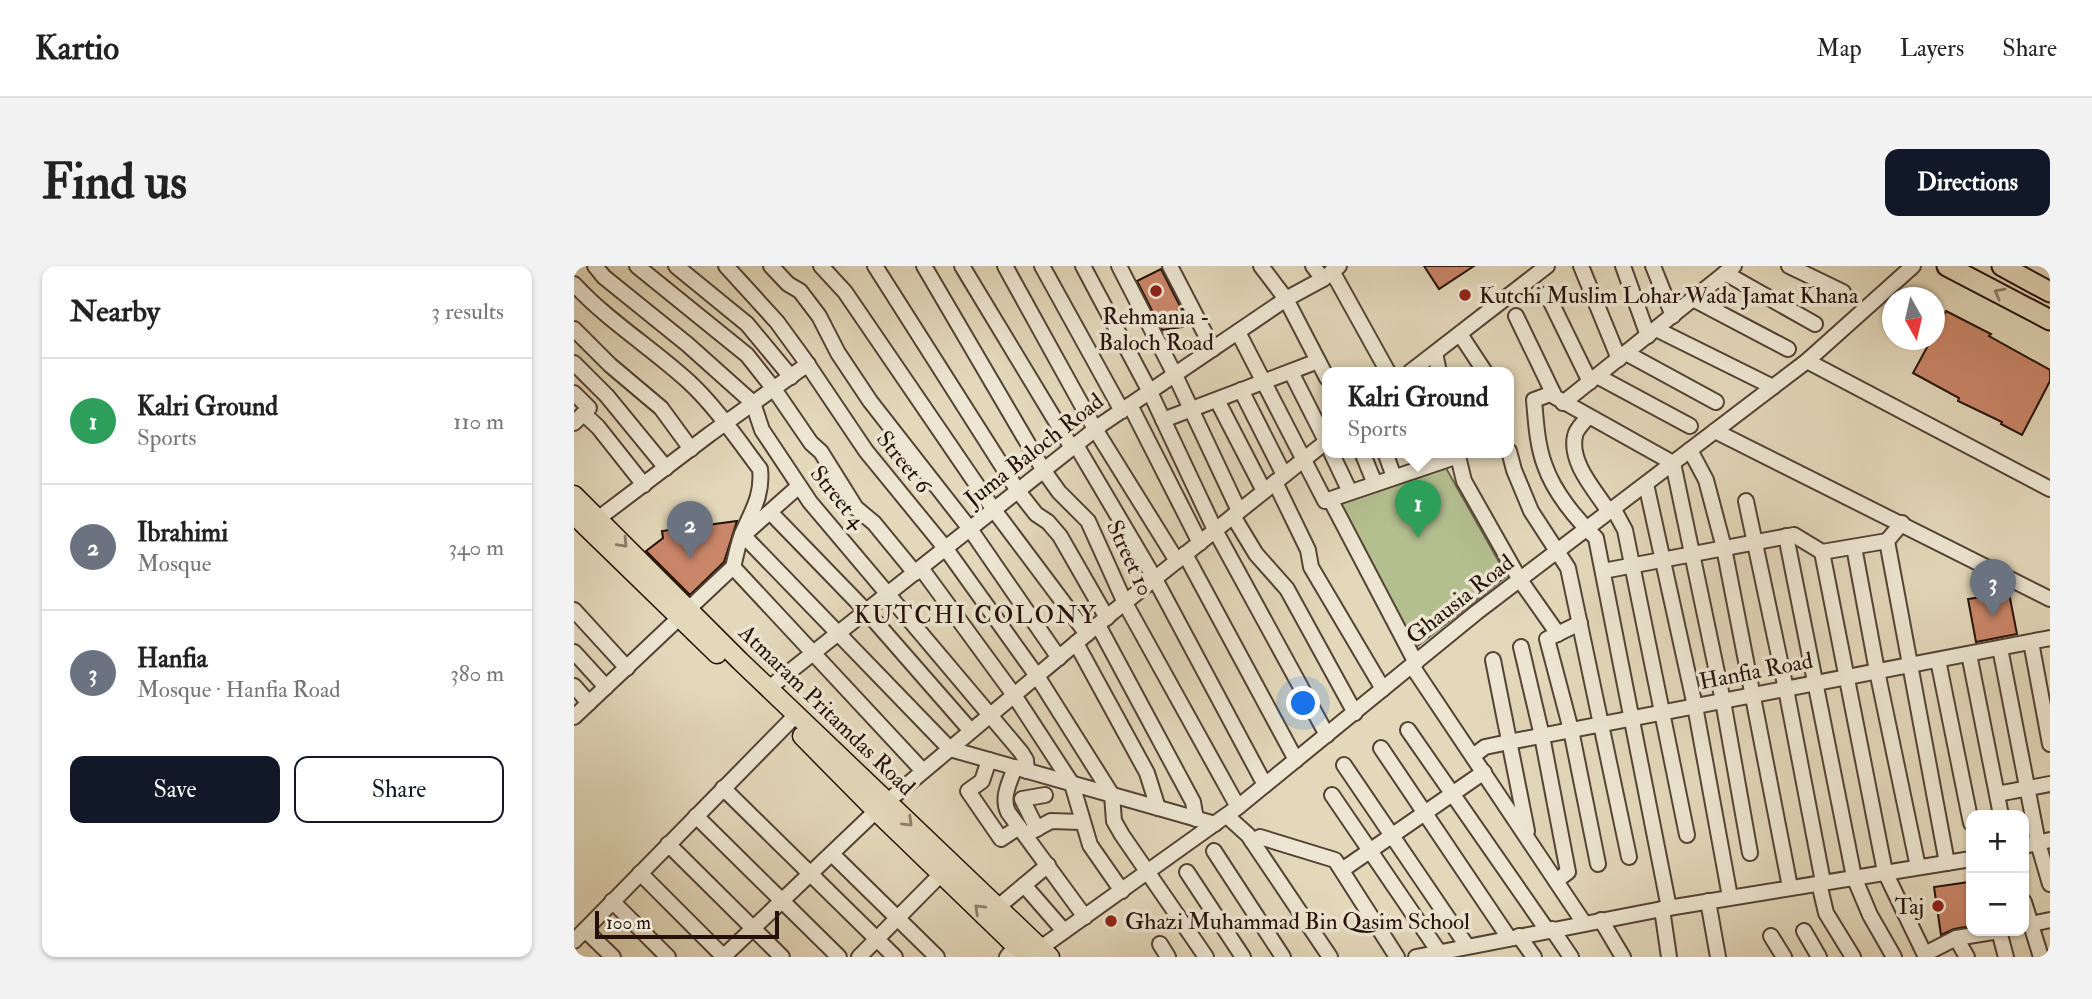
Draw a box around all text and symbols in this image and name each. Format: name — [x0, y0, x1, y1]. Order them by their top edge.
text: Kartio — [35, 28, 119, 69]
text: Map — [1817, 33, 1862, 64]
text: Layers — [1900, 33, 1964, 64]
text: Share — [2002, 33, 2057, 64]
button: Directions — [1885, 149, 2050, 216]
text: Find us — [42, 152, 187, 213]
place label: Kutchi Muslim Lohar Wada Jamat Khana — [1479, 281, 1859, 310]
marker: Rehmania - Baloch Road — [1148, 283, 1164, 299]
marker: Kutchi Muslim Lohar Wada Jamat Khana — [1457, 287, 1473, 303]
north arrow — [1882, 287, 1945, 350]
one-way arrow — [1993, 288, 2006, 301]
text: Nearby — [70, 293, 160, 330]
text: 3 results — [431, 297, 504, 326]
place label: Rehmania - Baloch Road — [1098, 302, 1214, 357]
popup — [1322, 367, 1514, 458]
text: Kalri Ground — [1347, 382, 1489, 414]
street label: Juma Baloch Road — [958, 387, 1109, 514]
text: Kalri Ground — [137, 391, 278, 423]
text: 1 — [89, 407, 97, 436]
text: 110 m — [453, 407, 504, 436]
text: Sports — [1347, 414, 1407, 443]
text: Sports — [137, 423, 196, 452]
street label: Street 6 — [870, 425, 939, 500]
street label: Street 4 — [804, 460, 873, 536]
pin: 1 — [1395, 480, 1441, 538]
pin: 2 — [667, 501, 713, 559]
street label: Street 10 — [1100, 516, 1160, 600]
text: Ibrahimi — [137, 517, 228, 549]
text: 2 — [87, 533, 99, 562]
text: 340 m — [448, 533, 504, 562]
one-way arrow — [615, 535, 627, 547]
street label: Ghausia Road — [1400, 548, 1520, 650]
text: Mosque — [137, 549, 211, 578]
pin: 3 — [1970, 559, 2016, 617]
district label: KUTCHI COLONY — [854, 600, 1098, 631]
street label: Atmaram Pritamdas Road — [732, 618, 921, 802]
text: Hanfia — [137, 643, 207, 675]
street label: Hanfia Road — [1697, 646, 1815, 696]
text: 3 — [89, 659, 97, 688]
text: 380 m — [450, 659, 504, 688]
text: Mosque · Hanfia Road — [137, 675, 341, 704]
your location — [1286, 686, 1320, 720]
button: Save — [70, 756, 280, 823]
button: Share — [294, 756, 504, 823]
map controls — [1966, 810, 2029, 936]
button: + — [1966, 810, 2029, 873]
one-way arrow — [900, 813, 913, 826]
button: − — [1966, 873, 2029, 936]
place label: Taj — [1895, 892, 1924, 921]
marker: Taj — [1930, 898, 1946, 914]
one-way arrow — [974, 905, 987, 918]
place label: Ghazi Muhammad Bin Qasim School — [1125, 907, 1470, 936]
scale bar — [595, 908, 779, 940]
text: 100 m — [606, 911, 651, 935]
marker: Ghazi Muhammad Bin Qasim School — [1103, 913, 1119, 929]

